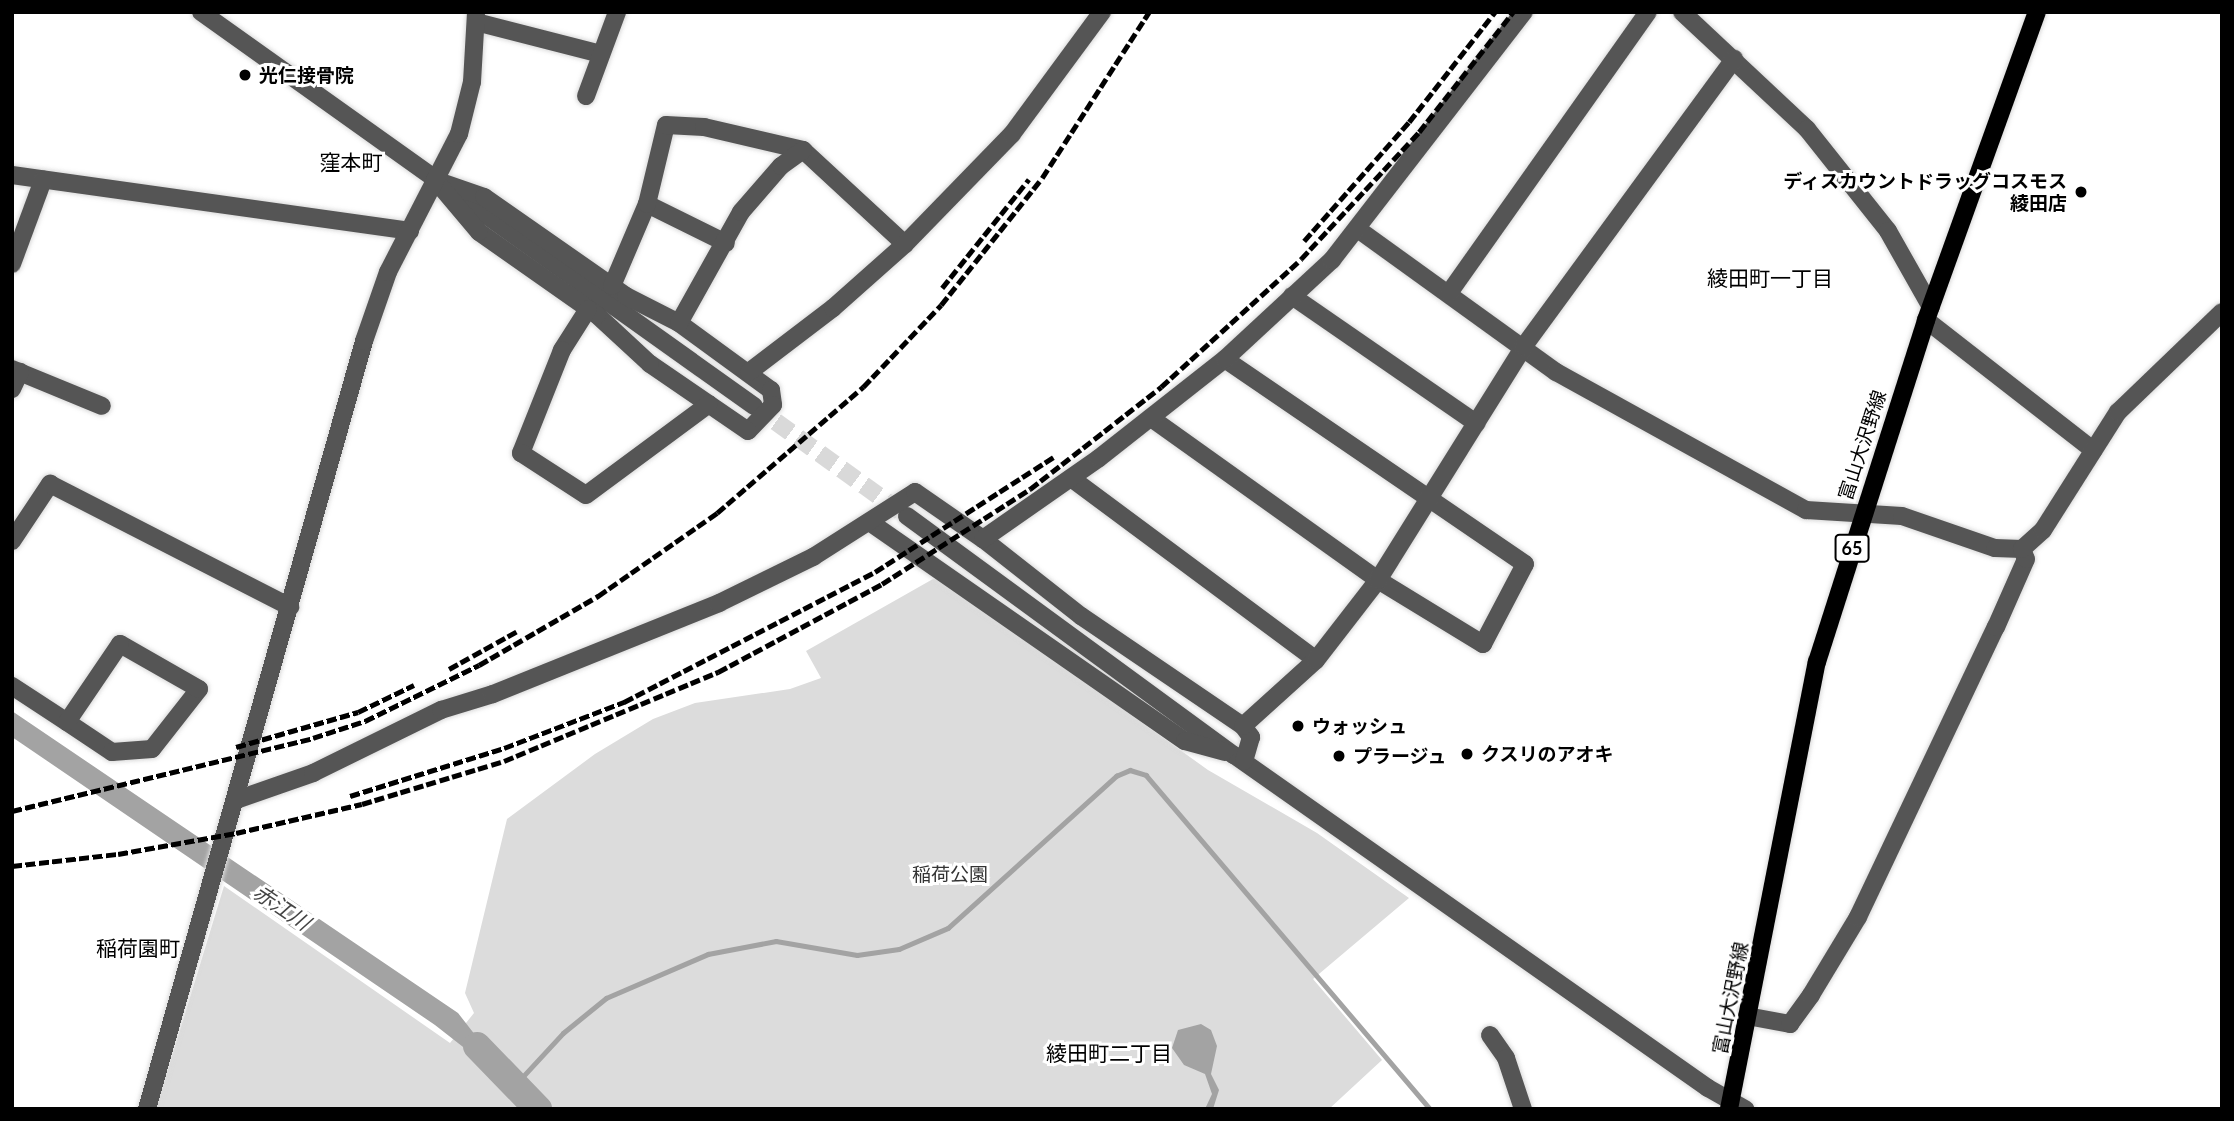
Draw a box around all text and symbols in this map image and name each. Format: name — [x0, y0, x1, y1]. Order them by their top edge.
place label: 光仁接骨院 — [259, 64, 354, 86]
marker: 光仁接骨院 — [237, 67, 253, 83]
district label: 窪本町 — [320, 149, 382, 175]
place label: ディスカウントドラッグコスモス 綾田店 — [1782, 170, 2067, 214]
marker: ディスカウントドラッグコスモス 綾田店 — [2073, 184, 2089, 200]
district label: 綾田町一丁目 — [1707, 265, 1833, 291]
street label: 富山大沢野線 — [1834, 387, 1890, 503]
road number: 65 — [1834, 534, 1870, 562]
place label: ウォッシュ — [1312, 715, 1407, 737]
marker: ウォッシュ — [1290, 718, 1306, 734]
place label: クスリのアオキ — [1481, 743, 1614, 765]
place label: プラージュ — [1353, 745, 1448, 767]
marker: クスリのアオキ — [1459, 746, 1475, 762]
marker: プラージュ — [1331, 748, 1347, 764]
park label: 稲荷公園 — [912, 863, 988, 885]
water label: 赤江川 — [249, 879, 315, 935]
district label: 稲荷園町 — [96, 935, 180, 961]
street label: 富山大沢野線 — [1708, 940, 1752, 1056]
district label: 綾田町二丁目 — [1046, 1040, 1172, 1066]

